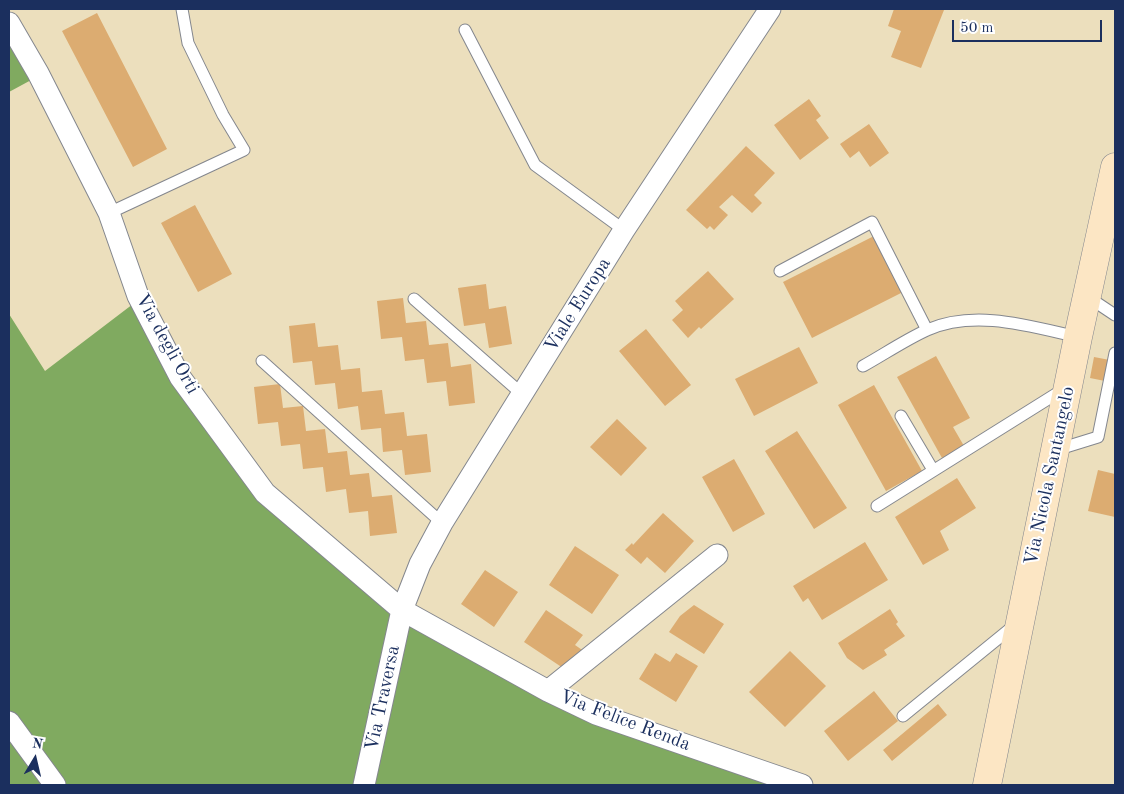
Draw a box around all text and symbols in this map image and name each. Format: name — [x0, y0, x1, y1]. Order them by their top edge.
scale bar — [954, 10, 1104, 42]
text: 50 m — [960, 21, 994, 36]
street label: Viale Europa — [540, 253, 616, 357]
street label: Via degli Orti — [130, 290, 204, 398]
street label: Via Nicola Santangelo — [1020, 384, 1080, 568]
street label: Via Traversa — [361, 643, 405, 753]
street label: Via Felice Renda — [556, 686, 694, 756]
north arrow — [10, 734, 60, 784]
text: N — [31, 736, 44, 752]

